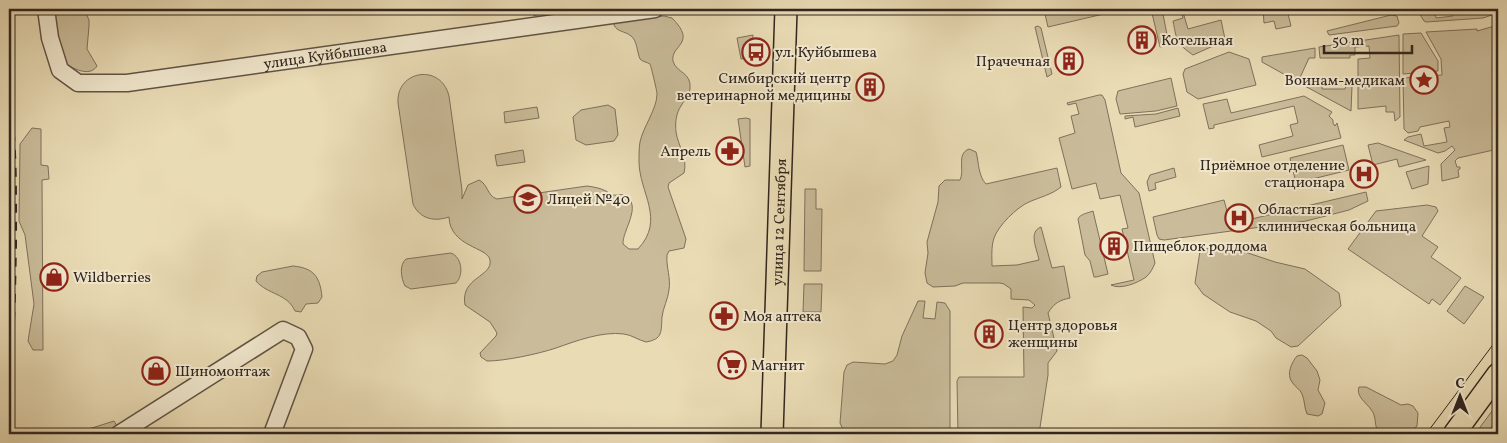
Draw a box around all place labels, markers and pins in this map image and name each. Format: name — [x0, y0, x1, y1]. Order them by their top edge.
building icon: Котельная — [1127, 25, 1157, 55]
place label: Котельная — [1161, 31, 1233, 52]
bus stop icon: ул. Куйбышева — [741, 37, 771, 67]
place label: ул. Куйбышева — [775, 43, 877, 64]
building icon: Прачечная — [1054, 46, 1084, 76]
place label: Прачечная — [976, 52, 1050, 73]
place icon: Воинам-медикам — [1409, 65, 1439, 95]
place label: Симбирский центр ветеринарной медицины — [677, 69, 851, 107]
place label: Воинам-медикам — [1285, 71, 1405, 92]
building icon: Симбирский центр ветеринарной медицины — [855, 72, 885, 102]
pharmacy icon: Апрель — [715, 136, 745, 166]
place label: Апрель — [660, 142, 711, 163]
place label: Приёмное отделение стационара — [1200, 156, 1345, 194]
hospital icon: Приёмное отделение стационара — [1349, 159, 1379, 189]
school or university icon: Лицей №40 — [513, 184, 543, 214]
place label: Лицей №40 — [547, 190, 630, 211]
place label: Областная клиническая больница — [1258, 200, 1416, 238]
hospital icon: Областная клиническая больница — [1224, 203, 1254, 233]
building icon: Пищеблок роддома — [1099, 231, 1129, 261]
place label: Пищеблок роддома — [1133, 237, 1268, 258]
shop icon: Wildberries — [39, 262, 69, 292]
place label: Wildberries — [73, 268, 151, 289]
pharmacy icon: Моя аптека — [709, 301, 739, 331]
place label: Моя аптека — [743, 307, 822, 328]
place label: Центр здоровья женщины — [1008, 316, 1118, 354]
building icon: Центр здоровья женщины — [974, 319, 1004, 349]
supermarket icon: Магнит — [717, 350, 747, 380]
shop icon: Шиномонтаж — [141, 356, 171, 386]
place label: Магнит — [751, 356, 805, 377]
place label: Шиномонтаж — [175, 362, 270, 383]

